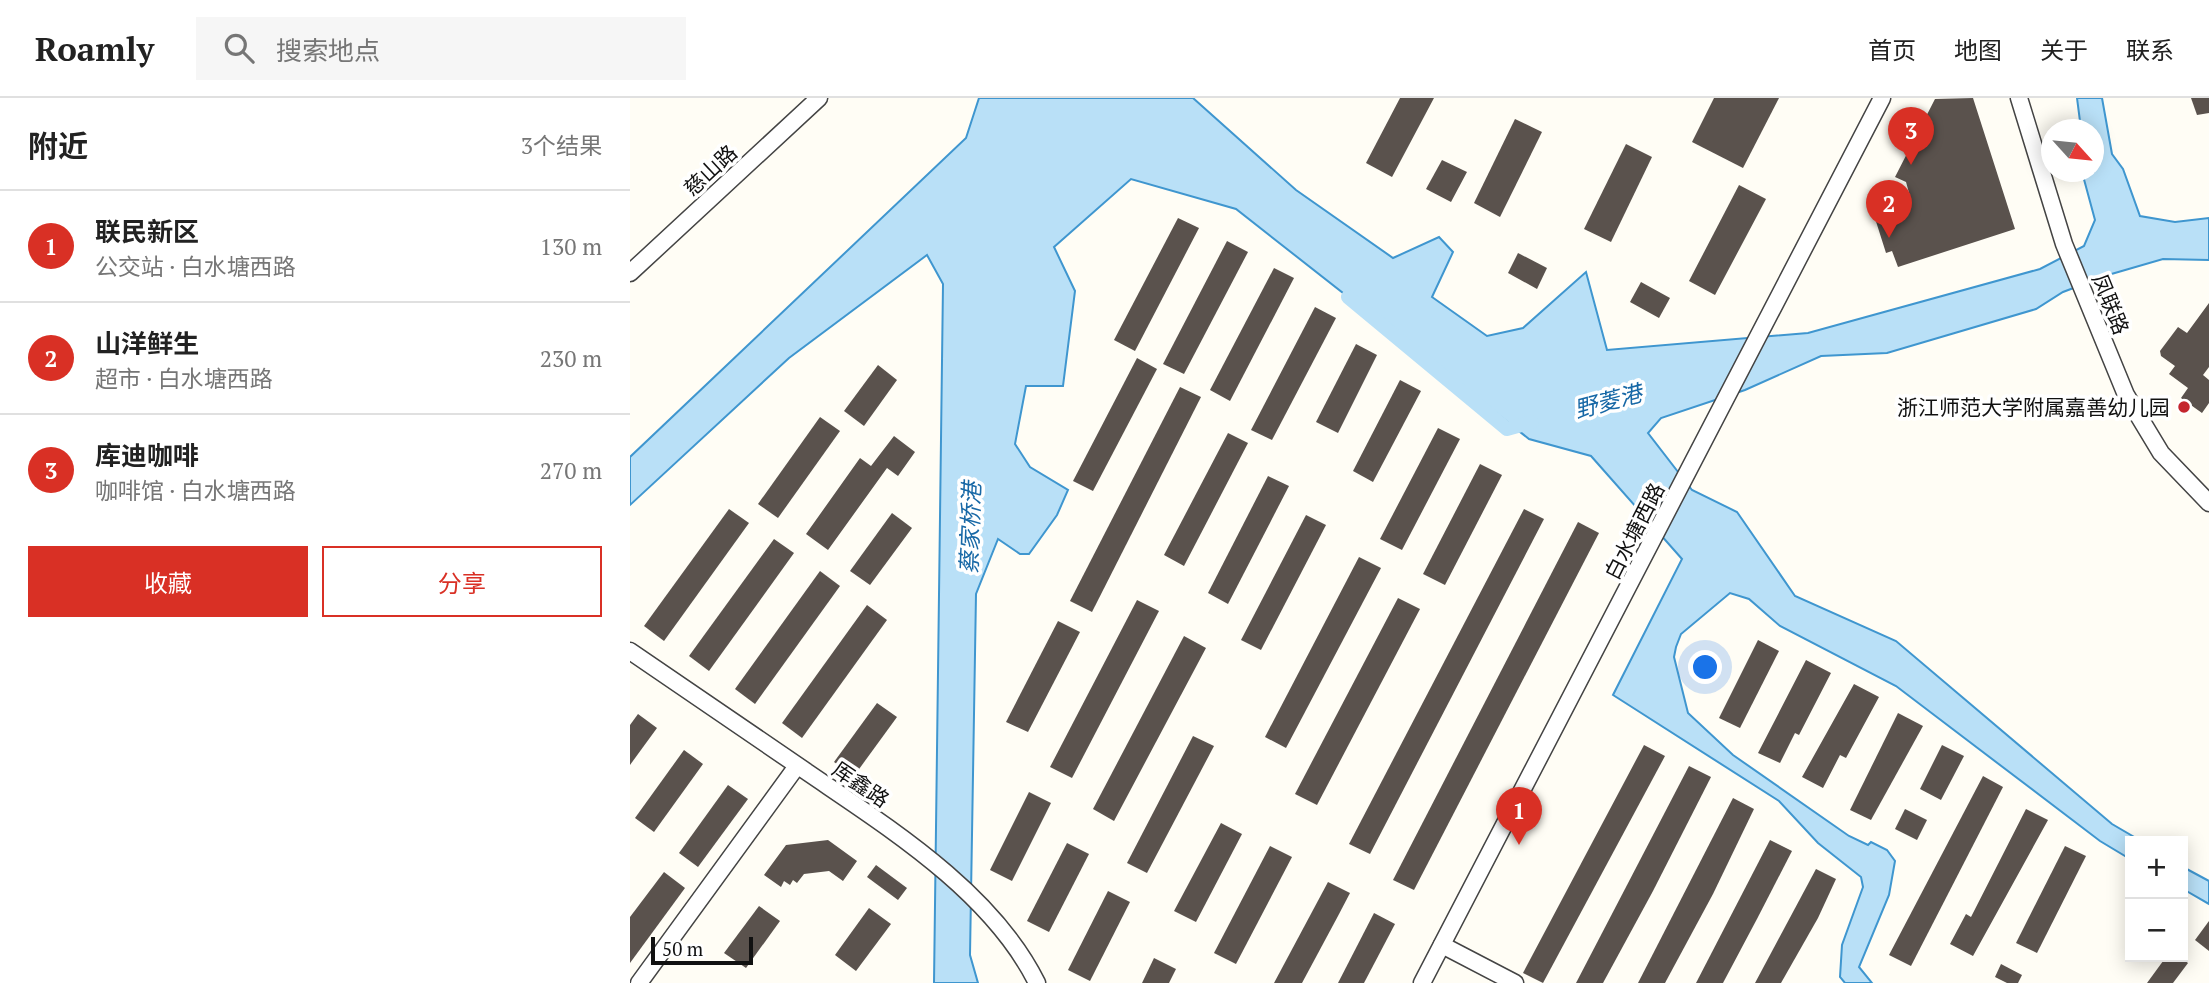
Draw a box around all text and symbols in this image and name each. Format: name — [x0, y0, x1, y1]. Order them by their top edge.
search box — [196, 17, 686, 80]
text: Roamly — [35, 27, 154, 70]
icon: search — [220, 29, 258, 67]
text: 搜索地点 — [276, 33, 380, 67]
text: 首页 — [1868, 34, 1916, 66]
text: 地图 — [1954, 34, 2002, 66]
text: 关于 — [2040, 34, 2088, 66]
text: 联系 — [2126, 34, 2174, 66]
pin: 3 — [1888, 107, 1934, 165]
north arrow — [2041, 119, 2104, 182]
text: 附近 — [28, 126, 88, 166]
text: 3个结果 — [521, 130, 602, 161]
street label: 慈山路 — [677, 138, 743, 202]
pin: 2 — [1866, 180, 1912, 238]
text: 联民新区 — [95, 214, 199, 248]
text: 1 — [45, 231, 58, 262]
text: 130 m — [540, 231, 602, 262]
text: 公交站 · 白水塘西路 — [95, 251, 296, 282]
street label: 凤联路 — [2086, 270, 2136, 338]
text: 山洋鲜生 — [95, 326, 199, 360]
text: 2 — [45, 343, 58, 374]
text: 230 m — [540, 343, 602, 374]
text: 超市 · 白水塘西路 — [95, 363, 273, 394]
water label: 野菱港 — [1571, 376, 1648, 425]
place label: 浙江师范大学附属嘉善幼儿园 — [1897, 393, 2170, 421]
marker: 浙江师范大学附属嘉善幼儿园 — [2176, 399, 2192, 415]
text: 库迪咖啡 — [95, 438, 199, 472]
text: 3 — [45, 455, 58, 486]
text: 270 m — [540, 455, 602, 486]
text: 咖啡馆 · 白水塘西路 — [95, 475, 296, 506]
water label: 蔡家桥港 — [953, 478, 987, 575]
street label: 白水塘西路 — [1598, 478, 1670, 584]
button: 收藏 — [28, 546, 308, 617]
button: 分享 — [322, 546, 602, 617]
your location — [1688, 650, 1722, 684]
street label: 厍鑫路 — [827, 755, 895, 813]
pin: 1 — [1496, 787, 1542, 845]
map controls — [2125, 836, 2188, 962]
button: + — [2125, 836, 2188, 899]
button: − — [2125, 899, 2188, 962]
scale bar — [651, 934, 752, 966]
text: 50 m — [662, 936, 703, 961]

